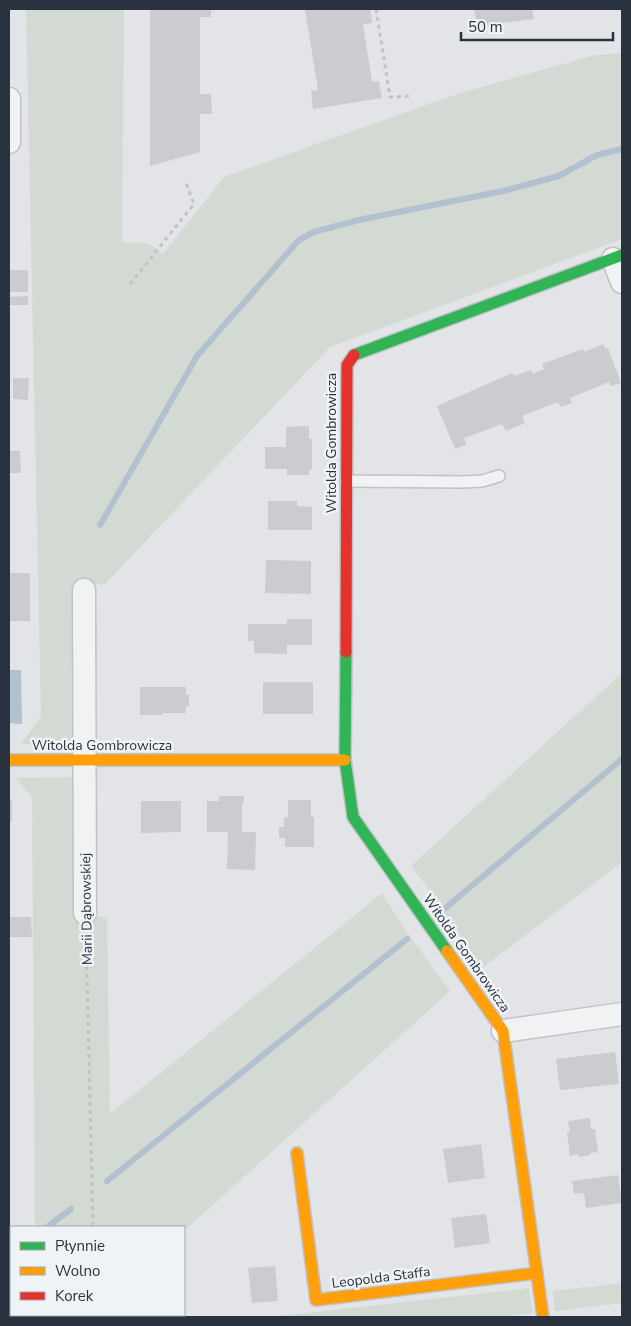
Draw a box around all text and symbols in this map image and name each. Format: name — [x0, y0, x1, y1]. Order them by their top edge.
scale bar — [461, 10, 614, 42]
text: 50 m — [468, 17, 503, 37]
street label: Witolda Gombrowicza — [322, 373, 341, 513]
street label: Witolda Gombrowicza — [32, 736, 172, 755]
street label: Marii Dąbrowskiej — [76, 853, 97, 965]
street label: Witolda Gombrowicza — [418, 890, 515, 1016]
legend — [10, 1226, 185, 1316]
text: Płynnie — [55, 1236, 105, 1256]
text: Wolno — [55, 1261, 100, 1281]
street label: Leopolda Staffa — [331, 1262, 432, 1293]
text: Korek — [55, 1286, 94, 1306]

